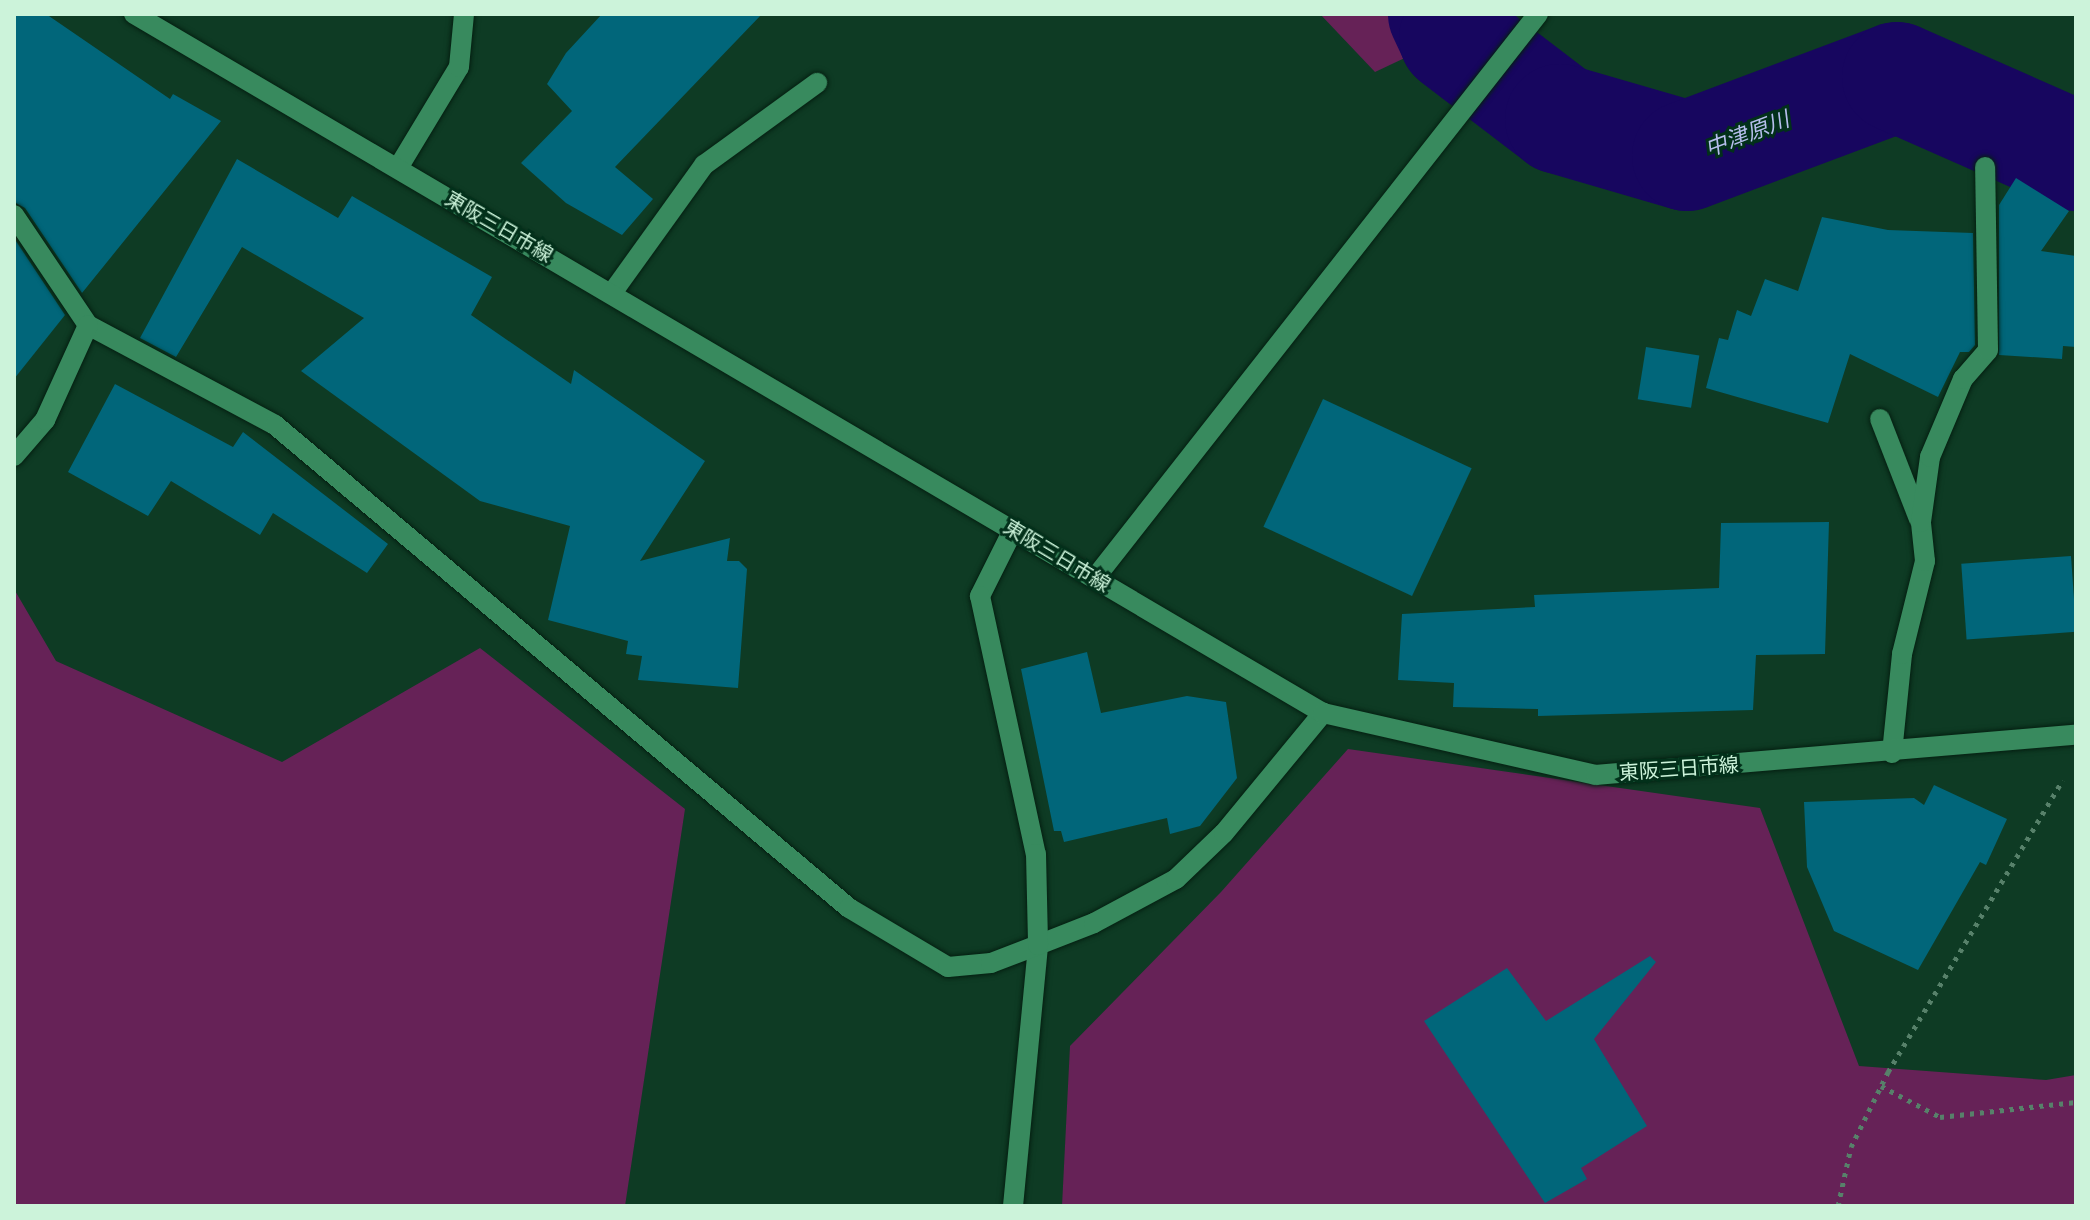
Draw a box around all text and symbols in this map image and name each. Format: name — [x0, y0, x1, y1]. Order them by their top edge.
water label: 中津原川 — [1701, 106, 1793, 162]
street label: 東阪三日市線 — [441, 187, 557, 267]
street label: 東阪三日市線 — [999, 515, 1115, 597]
street label: 東阪三日市線 — [1618, 753, 1740, 785]

